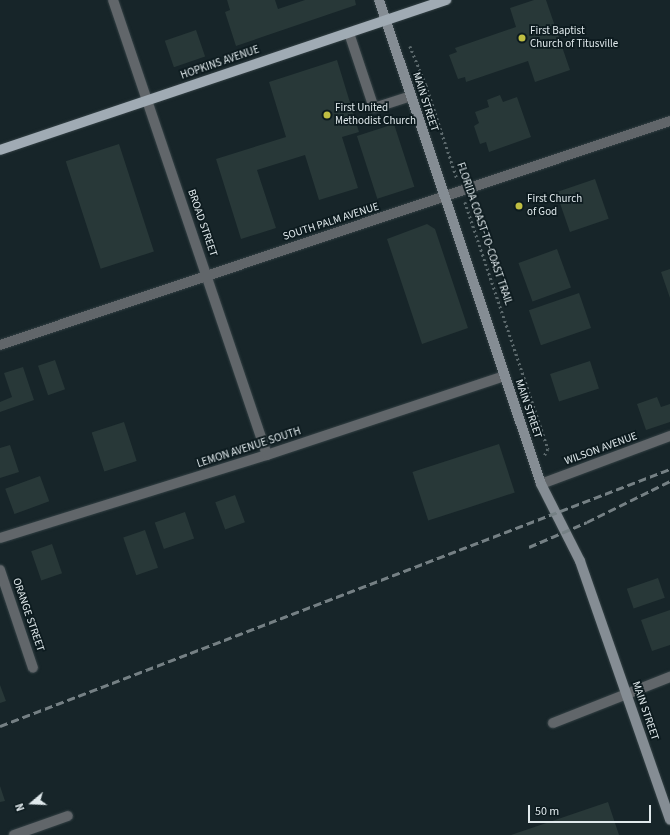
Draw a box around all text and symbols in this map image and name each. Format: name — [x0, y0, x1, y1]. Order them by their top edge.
place label: First Baptist Church of Titusville — [530, 25, 618, 51]
marker: First Baptist Church of Titusville — [517, 33, 527, 43]
street label: HOPKINS AVENUE — [179, 43, 261, 83]
street label: MAIN STREET — [409, 71, 441, 133]
place label: First United Methodist Church — [335, 102, 416, 128]
marker: First United Methodist Church — [322, 110, 332, 120]
street label: FLORIDA COAST-TO-COAST TRAIL — [453, 161, 515, 307]
street label: BROAD STREET — [184, 188, 220, 258]
place label: First Church of God — [527, 193, 582, 219]
street label: SOUTH PALM AVENUE — [281, 200, 381, 244]
marker: First Church of God — [514, 201, 524, 211]
street label: MAIN STREET — [512, 378, 544, 440]
street label: LEMON AVENUE SOUTH — [195, 425, 303, 471]
street label: WILSON AVENUE — [563, 430, 639, 468]
street label: ORANGE STREET — [9, 577, 47, 653]
street label: MAIN STREET — [629, 680, 661, 742]
north arrow — [12, 783, 52, 823]
scale bar — [530, 797, 653, 823]
text: N — [12, 801, 28, 813]
text: 50 m — [535, 803, 559, 820]

